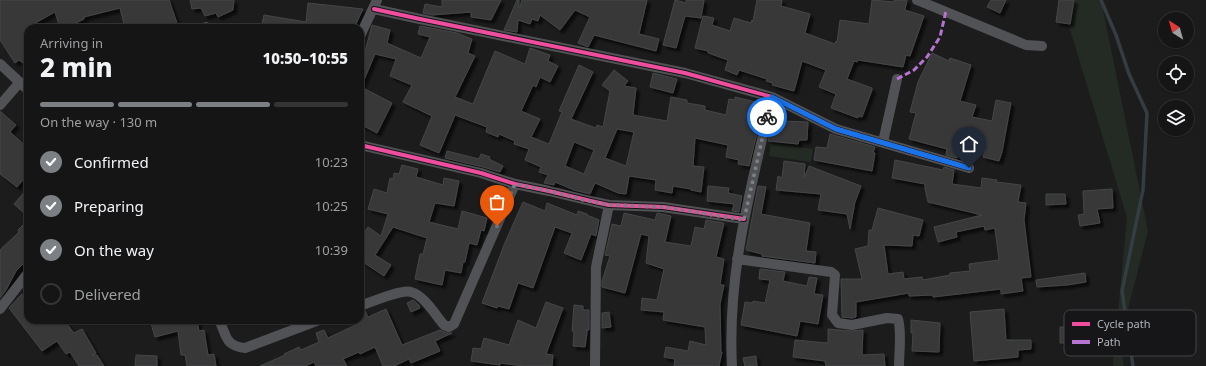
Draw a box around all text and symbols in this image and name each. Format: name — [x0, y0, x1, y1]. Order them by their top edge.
north arrow — [1158, 12, 1194, 48]
map controls — [1158, 12, 1194, 136]
text: Arriving in — [40, 34, 103, 52]
text: 10:50–10:55 — [263, 48, 348, 68]
text: 2 min — [40, 49, 113, 85]
button: locate — [1158, 56, 1194, 92]
courier — [747, 97, 787, 137]
button: layers — [1158, 100, 1194, 136]
icon: bike — [756, 106, 778, 128]
text: On the way · 130 m — [40, 113, 157, 131]
pin — [952, 127, 986, 168]
icon: home — [958, 133, 980, 155]
icon: check — [40, 151, 62, 173]
text: Confirmed — [74, 152, 149, 172]
text: 10:23 — [315, 153, 348, 171]
pin — [480, 185, 514, 226]
icon: bag — [486, 191, 508, 213]
icon: check — [40, 195, 62, 217]
text: Preparing — [74, 196, 144, 216]
text: 10:25 — [315, 197, 348, 215]
icon: check — [40, 239, 62, 261]
text: On the way — [74, 240, 154, 260]
text: 10:39 — [315, 241, 348, 259]
text: Delivered — [74, 284, 141, 304]
legend — [1064, 310, 1196, 356]
text: Cycle path — [1097, 316, 1150, 331]
text: Path — [1097, 334, 1121, 349]

